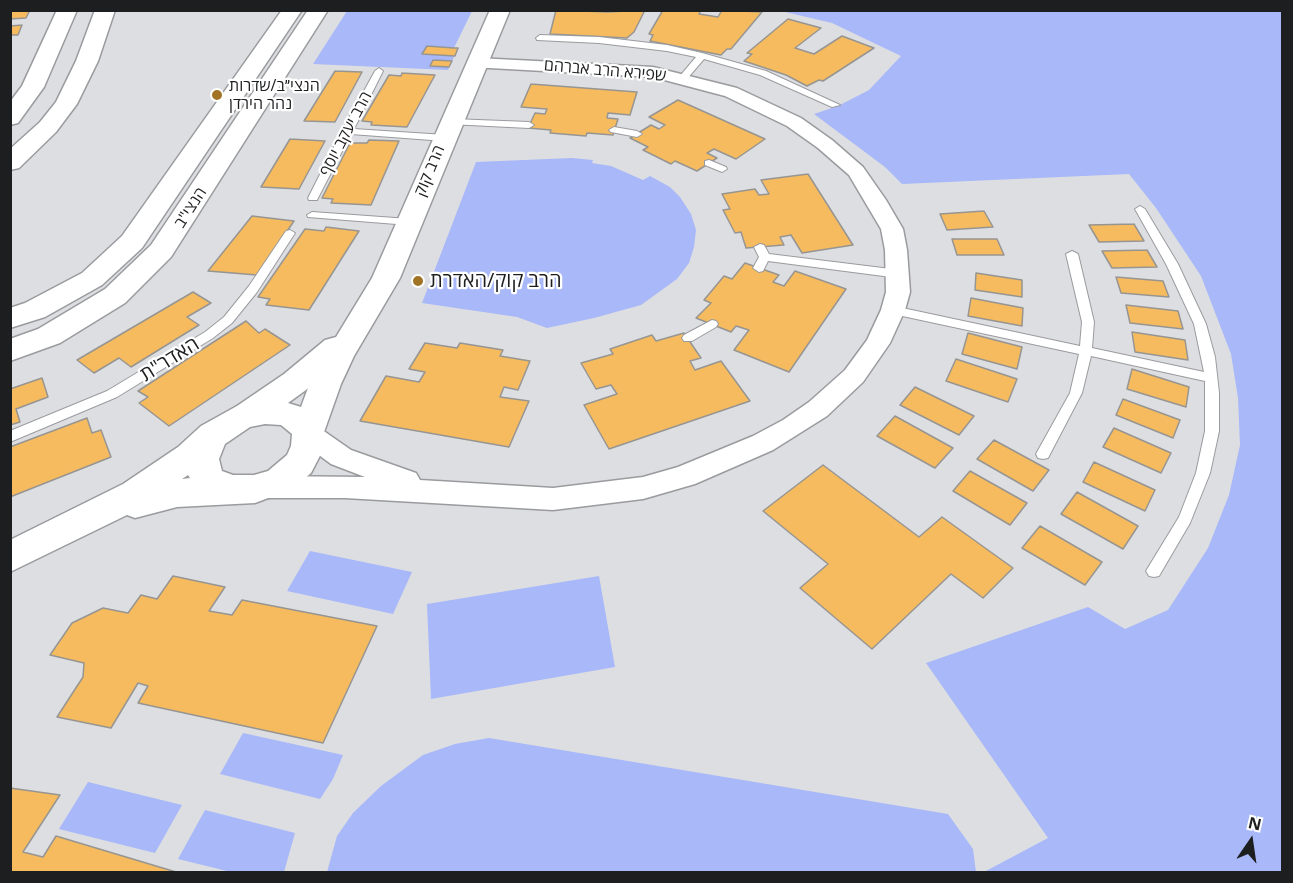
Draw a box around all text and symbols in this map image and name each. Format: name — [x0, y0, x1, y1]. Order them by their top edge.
street label: שפירא הרב אברהם — [543, 56, 667, 86]
place label: הנצי״ב/שדרות נהר הירדן — [229, 76, 320, 114]
marker: הנצי״ב/שדרות נהר הירדן — [210, 88, 224, 102]
street label: הרב יעקב יוסף — [316, 88, 376, 180]
street label: הרב קוק — [411, 143, 449, 199]
street label: הנצי"ב — [171, 184, 211, 232]
place label: הרב קוק/האדרת — [430, 269, 562, 293]
marker: הרב קוק/האדרת — [411, 274, 425, 288]
street label: האדר"ת — [136, 333, 204, 387]
north arrow — [1221, 811, 1281, 871]
text: N — [1246, 811, 1264, 836]

